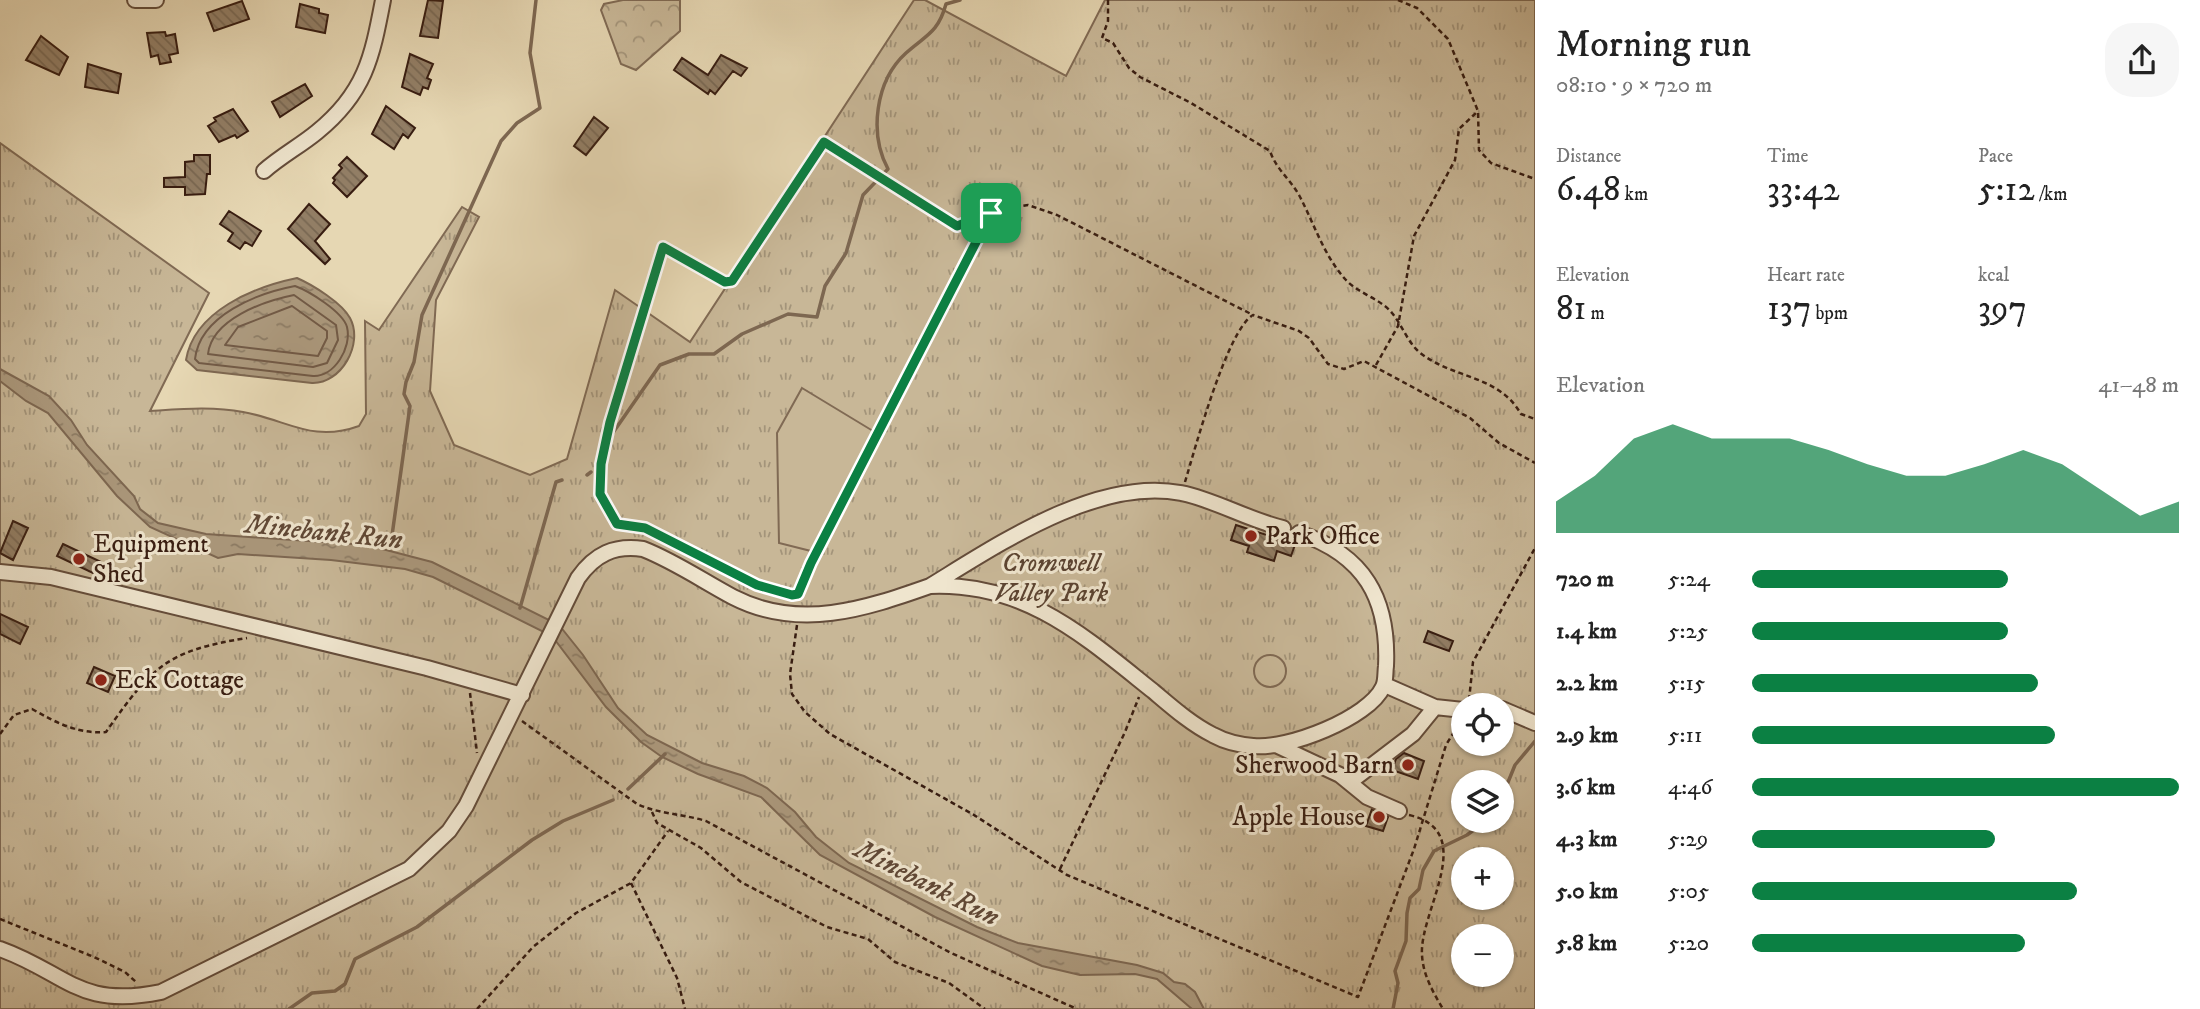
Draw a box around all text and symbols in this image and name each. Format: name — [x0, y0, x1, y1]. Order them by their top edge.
text: Morning run — [1556, 21, 1751, 69]
button: share — [2105, 23, 2179, 97]
text: 08:10 · 9 × 720 m — [1556, 71, 1712, 100]
text: Distance — [1556, 145, 1621, 168]
text: Time — [1767, 145, 1808, 168]
text: Pace — [1978, 145, 2013, 168]
text: 6.48 — [1556, 168, 1621, 212]
text: 33:42 — [1767, 168, 1840, 212]
text: 5:12 — [1978, 168, 2035, 212]
pin — [961, 183, 1021, 243]
text: km — [1621, 183, 1648, 206]
text: /km — [2035, 183, 2068, 206]
icon: arrive — [972, 194, 1010, 232]
text: Elevation — [1556, 264, 1630, 287]
text: Heart rate — [1767, 264, 1845, 287]
text: kcal — [1978, 264, 2009, 287]
text: 81 — [1556, 287, 1586, 331]
text: 137 — [1767, 287, 1811, 331]
text: 397 — [1978, 287, 2027, 331]
text: m — [1586, 302, 1605, 325]
text: bpm — [1811, 302, 1848, 325]
text: Elevation — [1556, 371, 1645, 400]
text: 41–48 m — [2098, 371, 2179, 400]
water label: Minebank Run — [242, 506, 404, 558]
place label: Park Office — [1265, 520, 1380, 553]
place label: Equipment Shed — [93, 528, 209, 591]
marker: Park Office — [1243, 528, 1259, 544]
park label: Cromwell Valley Park — [994, 547, 1108, 610]
marker: Equipment Shed — [71, 551, 87, 567]
text: 720 m — [1556, 565, 1614, 594]
text: 5:24 — [1668, 565, 1710, 594]
text: 1.4 km — [1556, 617, 1617, 646]
text: 5:25 — [1668, 617, 1708, 646]
place label: Eck Cottage — [115, 664, 244, 697]
text: 2.2 km — [1556, 669, 1618, 698]
text: 5:15 — [1668, 669, 1705, 698]
marker: Eck Cottage — [93, 672, 109, 688]
map controls — [1451, 693, 1514, 987]
button: locate — [1451, 693, 1514, 756]
text: 2.9 km — [1556, 721, 1618, 750]
text: 5:11 — [1668, 721, 1702, 750]
place label: Sherwood Barn — [1235, 749, 1394, 782]
marker: Sherwood Barn — [1400, 757, 1416, 773]
button: layers — [1451, 770, 1514, 833]
text: 3.6 km — [1556, 773, 1616, 802]
text: 4:46 — [1668, 773, 1712, 802]
place label: Apple House — [1232, 801, 1365, 834]
marker: Apple House — [1371, 809, 1387, 825]
text: 4.3 km — [1556, 825, 1617, 854]
text: 5:29 — [1668, 825, 1708, 854]
water label: Minebank Run — [847, 831, 1005, 934]
button: + — [1451, 847, 1514, 910]
text: 5.0 km — [1556, 877, 1618, 906]
text: 5:05 — [1668, 877, 1709, 906]
button: − — [1451, 924, 1514, 987]
text: 5.8 km — [1556, 929, 1617, 958]
text: 5:20 — [1668, 929, 1709, 958]

